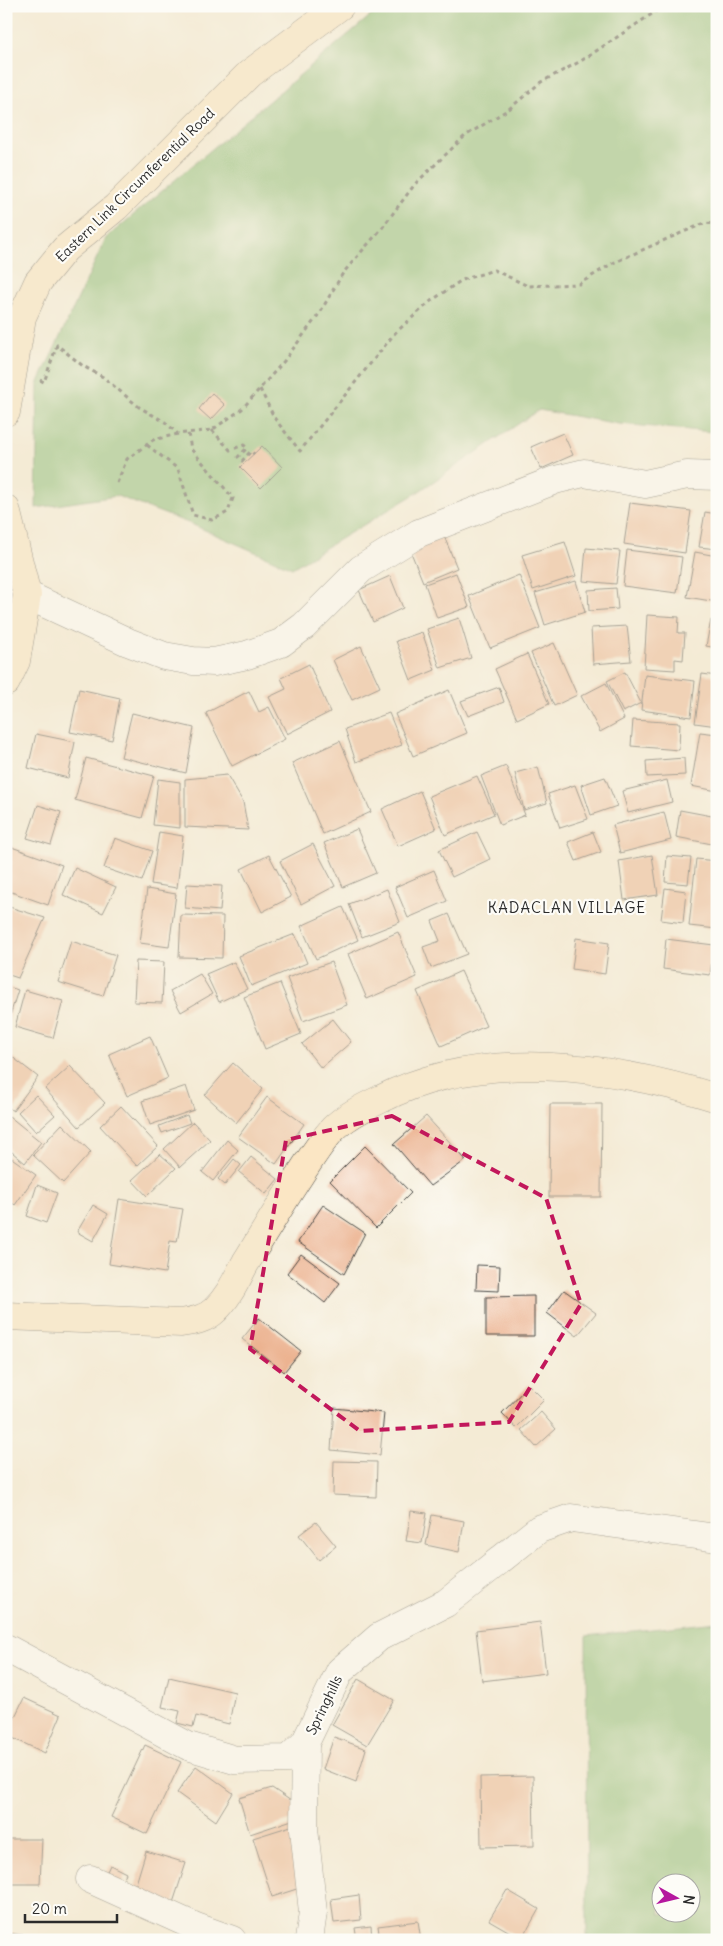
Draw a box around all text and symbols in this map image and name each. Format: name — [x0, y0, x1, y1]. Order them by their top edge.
street label: Eastern Link Circumferential Road — [52, 104, 218, 266]
district label: KADACLAN VILLAGE — [488, 898, 646, 917]
street label: Springhills — [302, 1672, 346, 1738]
north arrow — [650, 1874, 700, 1924]
scale bar — [25, 1891, 118, 1923]
text: N — [679, 1894, 698, 1906]
text: 20 m — [32, 1899, 67, 1918]

